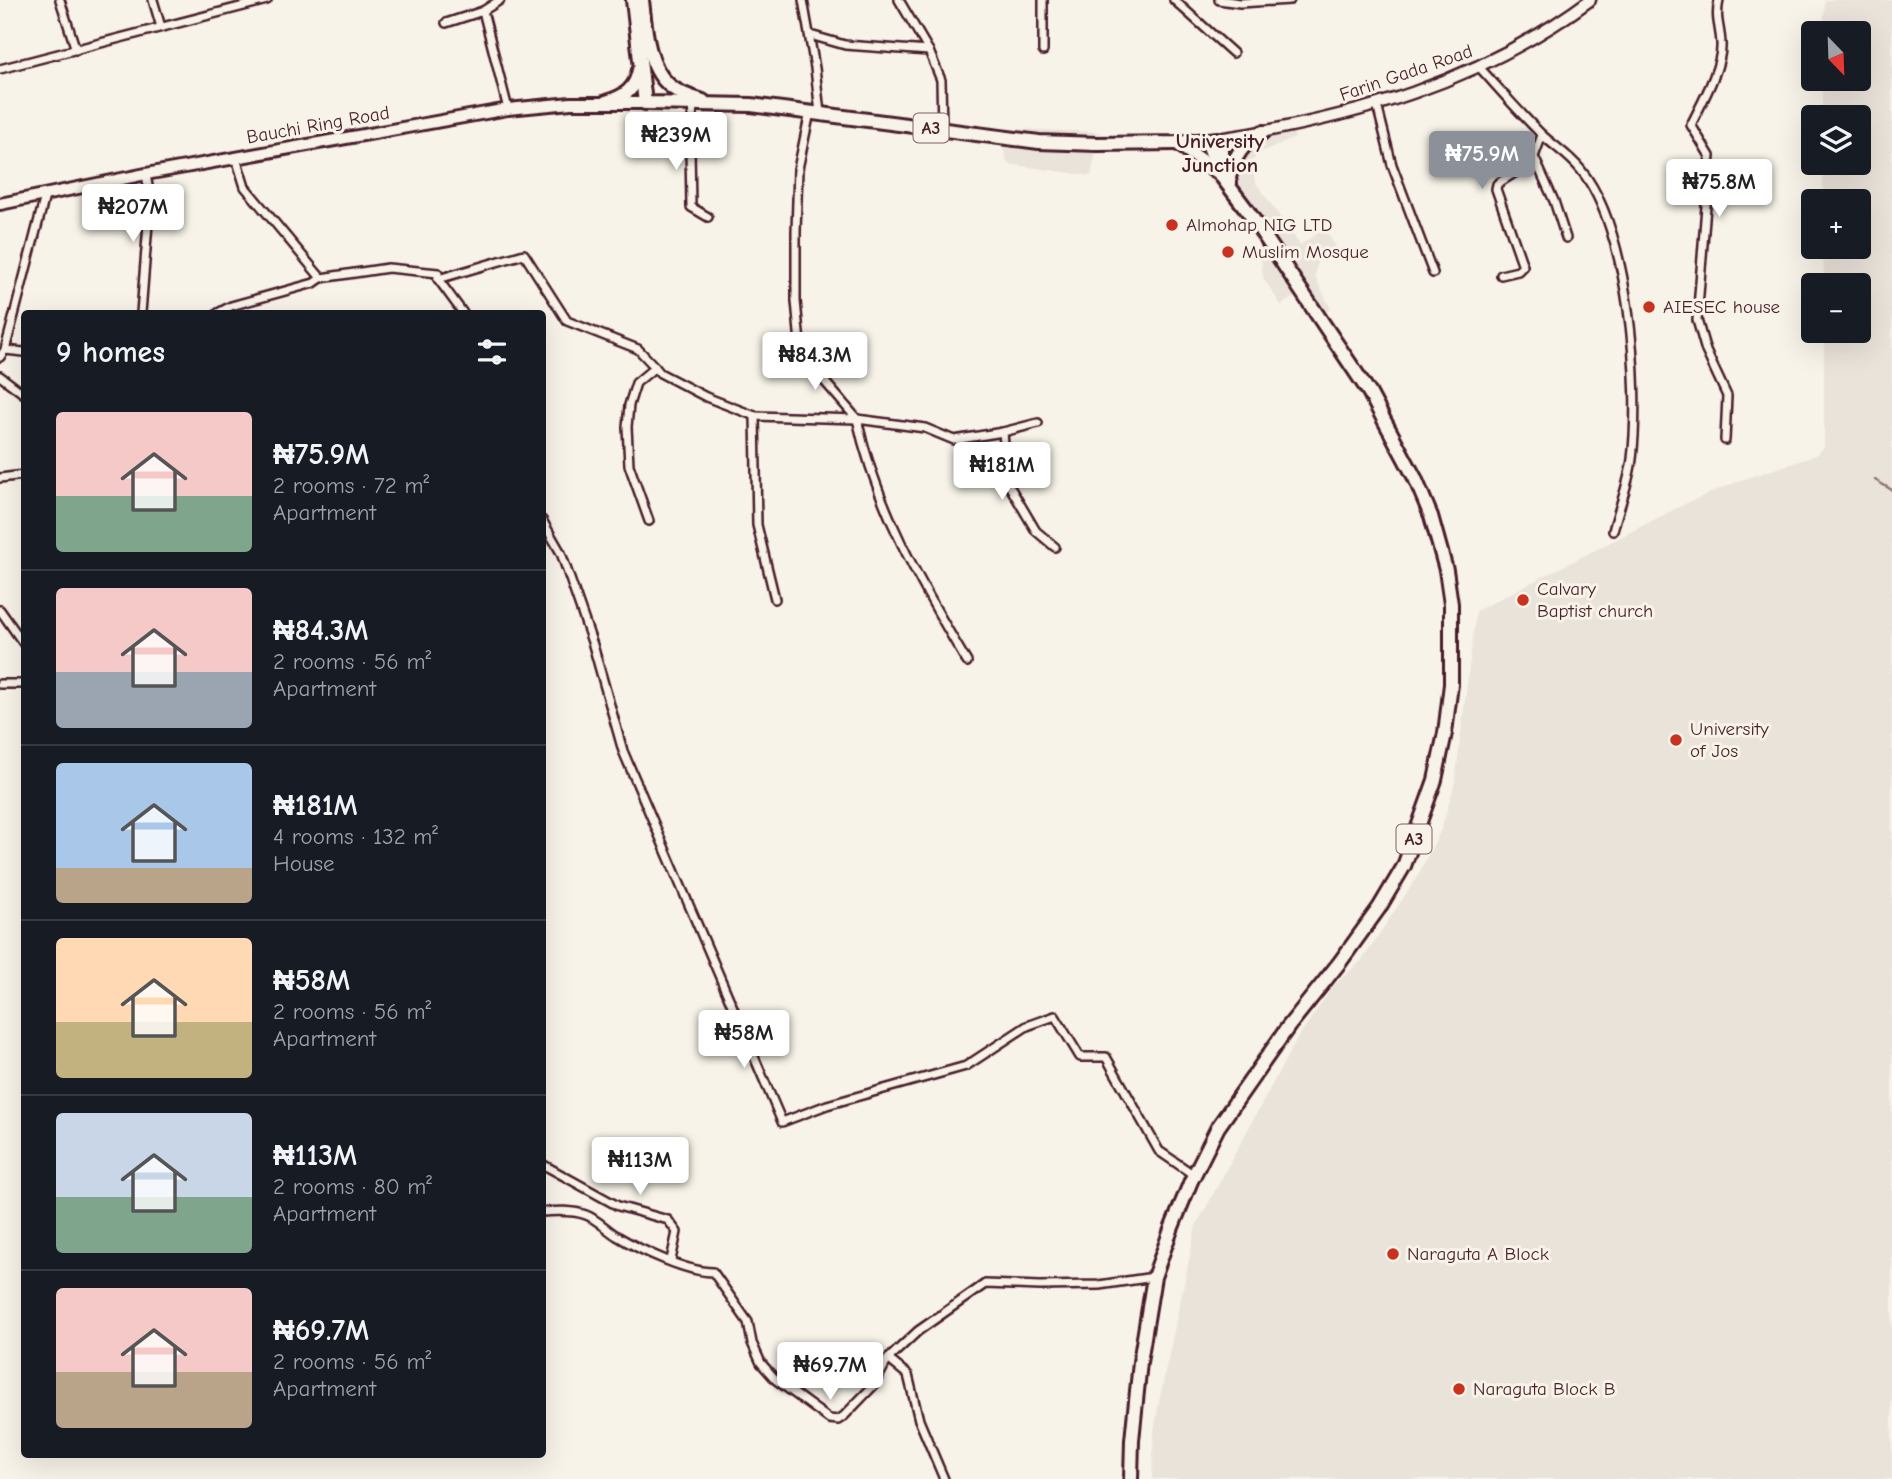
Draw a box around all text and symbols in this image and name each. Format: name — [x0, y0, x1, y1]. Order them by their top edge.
north arrow — [1801, 21, 1871, 91]
map controls — [1801, 21, 1871, 343]
street label: Farin Gada Road — [1337, 40, 1475, 106]
street label: Bauchi Ring Road — [245, 102, 391, 148]
button: layers — [1801, 105, 1871, 175]
pin: ₦239M — [627, 113, 725, 172]
road number: A3 — [914, 113, 948, 142]
text: ₦239M — [641, 121, 711, 148]
district label: University Junction — [1176, 129, 1265, 177]
pin: ₦75.9M — [1425, 132, 1539, 191]
text: ₦75.9M — [1445, 140, 1519, 167]
pin: ₦75.8M — [1662, 160, 1776, 219]
text: ₦75.8M — [1682, 168, 1756, 195]
pin: ₦207M — [84, 184, 182, 244]
button: + — [1801, 189, 1871, 259]
text: ₦207M — [98, 193, 168, 220]
place label: Almohap NIG LTD — [1186, 214, 1332, 236]
marker: Almohap NIG LTD — [1164, 217, 1180, 233]
place label: Muslim Mosque — [1242, 241, 1369, 263]
marker: Muslim Mosque — [1220, 244, 1236, 260]
button: − — [1801, 273, 1871, 343]
place label: AIESEC house — [1663, 296, 1780, 318]
marker: AIESEC house — [1641, 299, 1657, 315]
pin: ₦84.3M — [758, 332, 872, 392]
icon: filters — [473, 333, 511, 371]
text: 9 homes — [56, 335, 165, 370]
text: ₦84.3M — [778, 341, 852, 368]
text: ₦75.9M — [273, 437, 369, 472]
icon: home — [112, 440, 196, 524]
pin: ₦181M — [953, 442, 1051, 502]
text: ₦181M — [969, 451, 1035, 478]
text: 2 rooms · 72 m² — [273, 472, 429, 499]
text: Apartment — [273, 499, 376, 526]
place label: Calvary Baptist church — [1537, 578, 1653, 622]
marker: Calvary Baptist church — [1515, 592, 1531, 608]
text: ₦84.3M — [273, 613, 369, 648]
icon: home — [112, 616, 196, 700]
text: 2 rooms · 56 m² — [273, 648, 431, 675]
text: Apartment — [273, 675, 376, 702]
place label: University of Jos — [1690, 718, 1769, 762]
marker: University of Jos — [1668, 732, 1684, 748]
text: ₦181M — [273, 788, 358, 823]
icon: home — [112, 791, 196, 875]
text: 4 rooms · 132 m² — [273, 823, 438, 850]
road number: A3 — [1396, 824, 1432, 854]
text: House — [273, 850, 335, 877]
text: ₦58M — [273, 963, 350, 998]
icon: home — [112, 966, 196, 1050]
text: 2 rooms · 56 m² — [273, 998, 431, 1025]
pin: ₦58M — [703, 1010, 785, 1070]
text: ₦58M — [714, 1019, 774, 1046]
text: Apartment — [273, 1025, 376, 1052]
text: ₦113M — [273, 1138, 357, 1173]
pin: ₦113M — [591, 1138, 689, 1197]
icon: home — [112, 1141, 196, 1225]
text: ₦113M — [608, 1146, 672, 1173]
text: 2 rooms · 80 m² — [273, 1173, 432, 1200]
text: Apartment — [273, 1200, 376, 1227]
place label: Naraguta A Block — [1407, 1243, 1550, 1265]
marker: Naraguta A Block — [1385, 1246, 1401, 1262]
text: ₦69.7M — [273, 1313, 369, 1348]
icon: home — [112, 1316, 196, 1400]
pin: ₦69.7M — [773, 1342, 887, 1402]
text: 2 rooms · 56 m² — [273, 1348, 431, 1375]
text: ₦69.7M — [793, 1351, 867, 1378]
text: Apartment — [273, 1375, 376, 1402]
place label: Naraguta Block B — [1473, 1378, 1616, 1400]
marker: Naraguta Block B — [1451, 1381, 1467, 1397]

